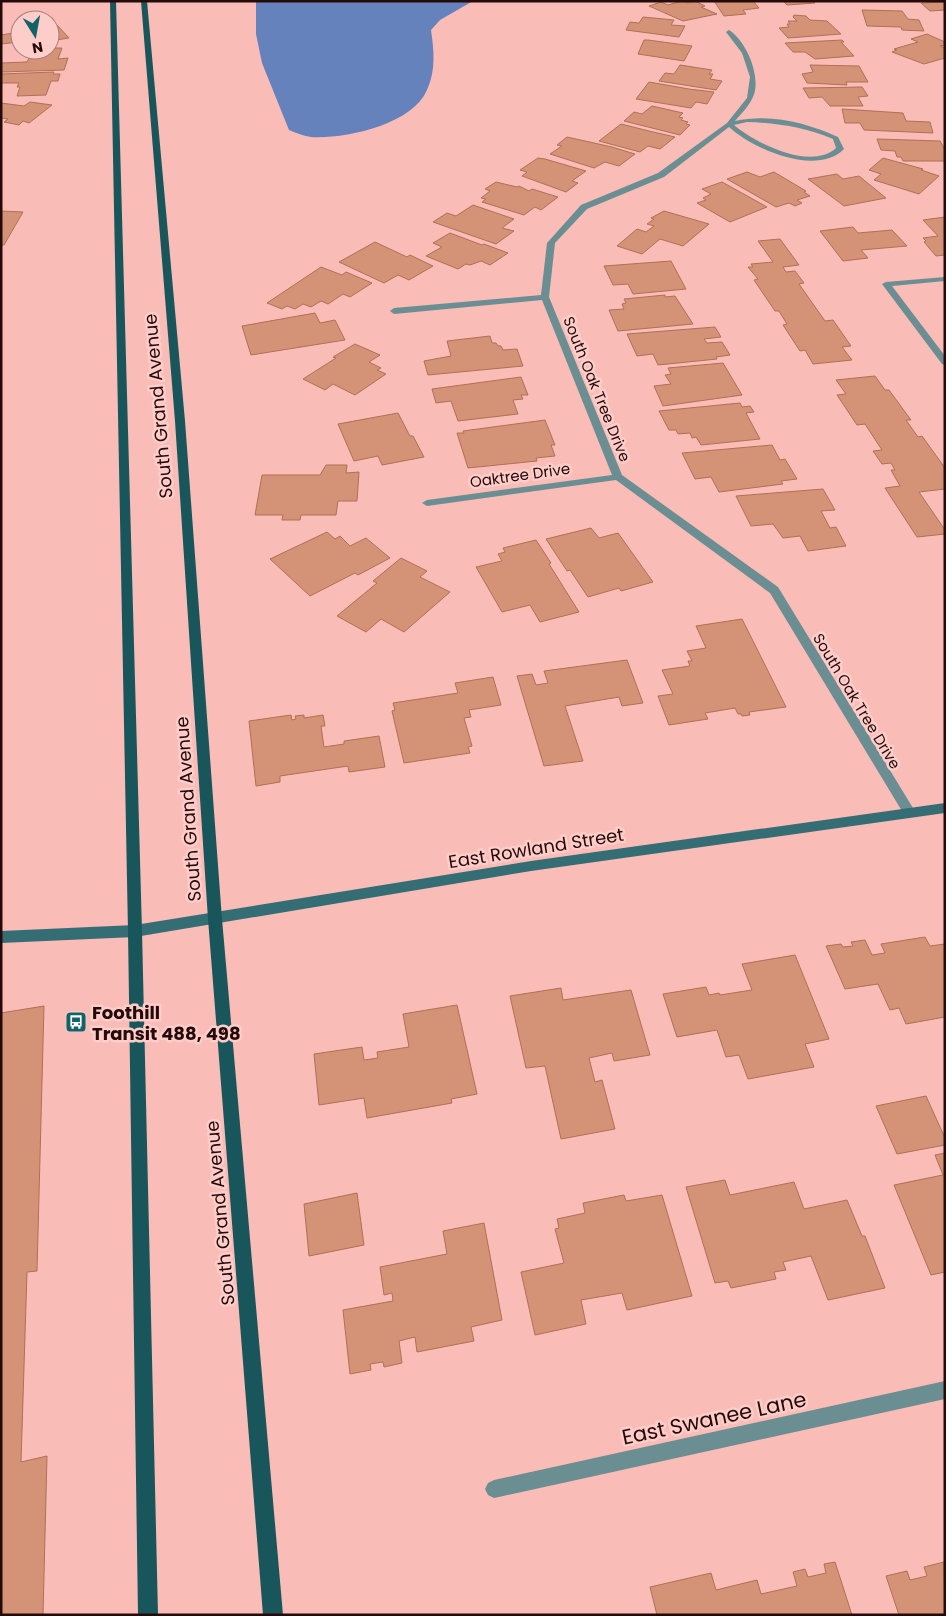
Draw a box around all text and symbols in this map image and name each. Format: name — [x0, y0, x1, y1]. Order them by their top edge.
north arrow — [10, 10, 60, 60]
text: N — [30, 37, 45, 59]
street label: South Grand Avenue — [137, 313, 179, 499]
street label: South Oak Tree Drive — [558, 313, 636, 465]
street label: Oaktree Drive — [469, 458, 571, 492]
street label: South Oak Tree Drive — [808, 629, 906, 773]
street label: South Grand Avenue — [169, 716, 207, 902]
street label: East Rowland Street — [447, 822, 625, 874]
place label: Foothill Transit 488, 498 — [92, 1000, 241, 1046]
bus stop icon: Foothill Transit 488, 498 — [64, 1010, 88, 1034]
street label: South Grand Avenue — [199, 1120, 241, 1306]
street label: East Swanee Lane — [619, 1384, 809, 1452]

